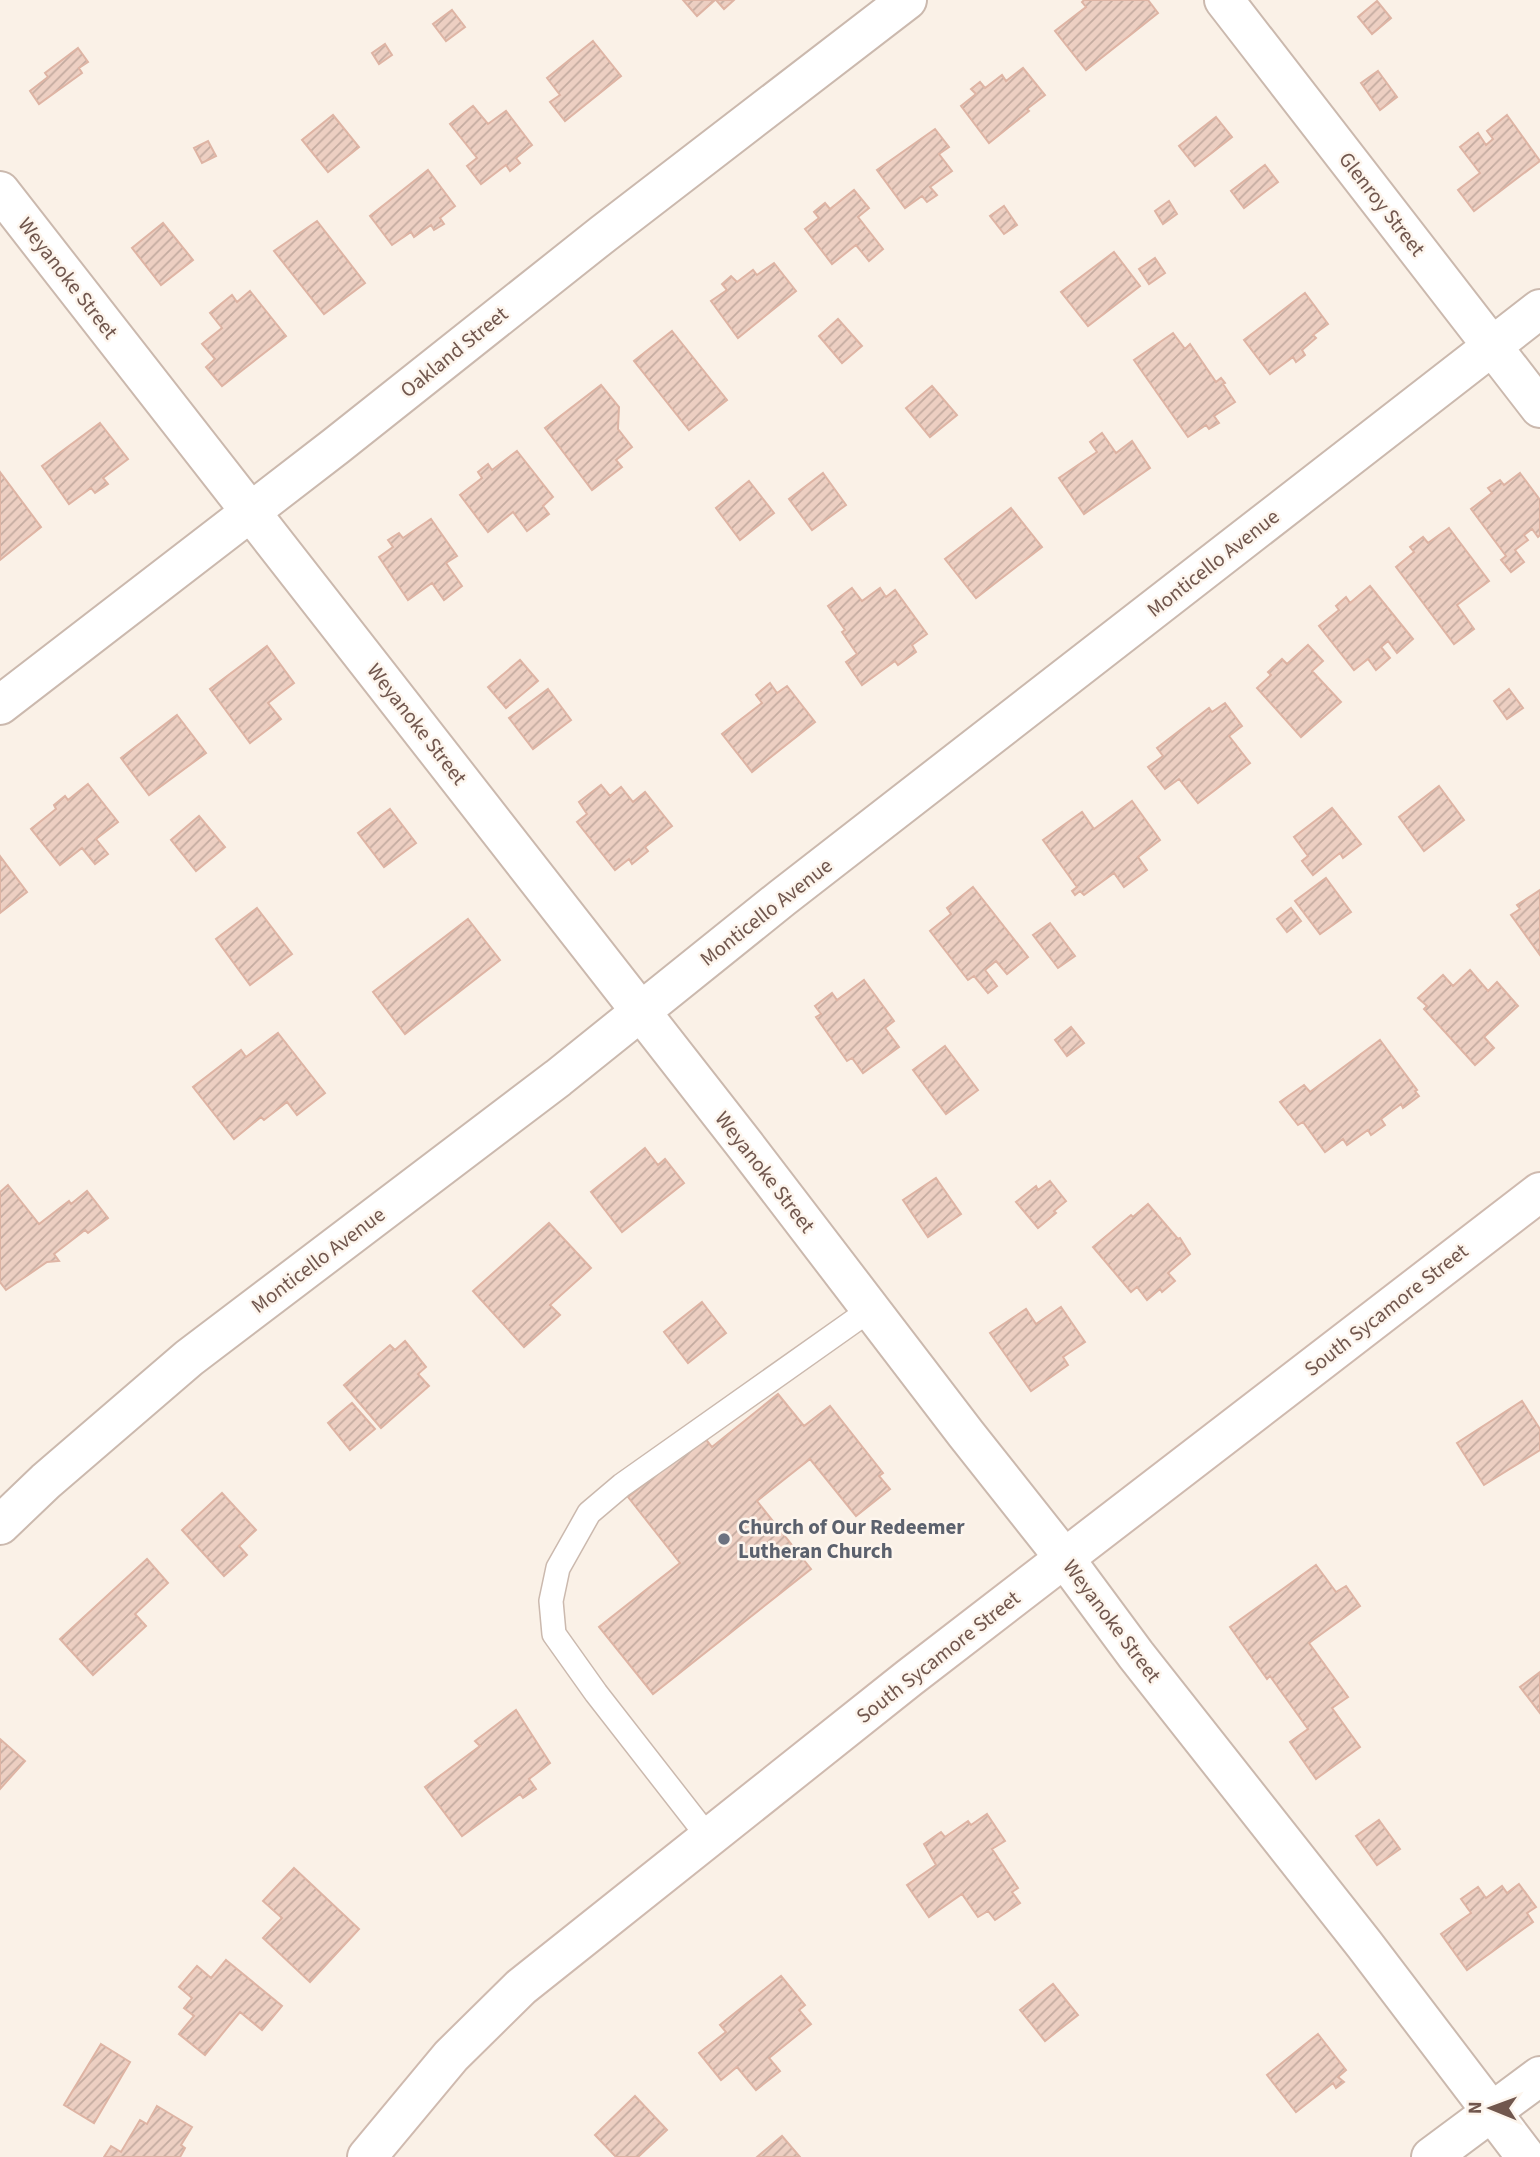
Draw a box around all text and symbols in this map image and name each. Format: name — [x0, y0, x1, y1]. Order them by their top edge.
street label: Glenroy Street — [1332, 145, 1432, 263]
street label: Weyanoke Street — [11, 211, 125, 345]
street label: Oakland Street — [394, 299, 514, 405]
street label: Monticello Avenue — [1140, 502, 1286, 624]
street label: Weyanoke Street — [360, 657, 474, 791]
street label: Monticello Avenue — [693, 851, 839, 973]
street label: Weyanoke Street — [708, 1105, 822, 1239]
street label: Monticello Avenue — [245, 1200, 391, 1320]
street label: South Sycamore Street — [1298, 1236, 1474, 1384]
place label: Church of Our Redeemer Lutheran Church — [738, 1512, 965, 1566]
marker: Church of Our Redeemer Lutheran Church — [716, 1531, 732, 1547]
street label: Weyanoke Street — [1056, 1553, 1168, 1689]
street label: South Sycamore Street — [850, 1583, 1026, 1731]
north arrow — [1456, 2073, 1526, 2143]
text: N — [1462, 2101, 1489, 2114]

